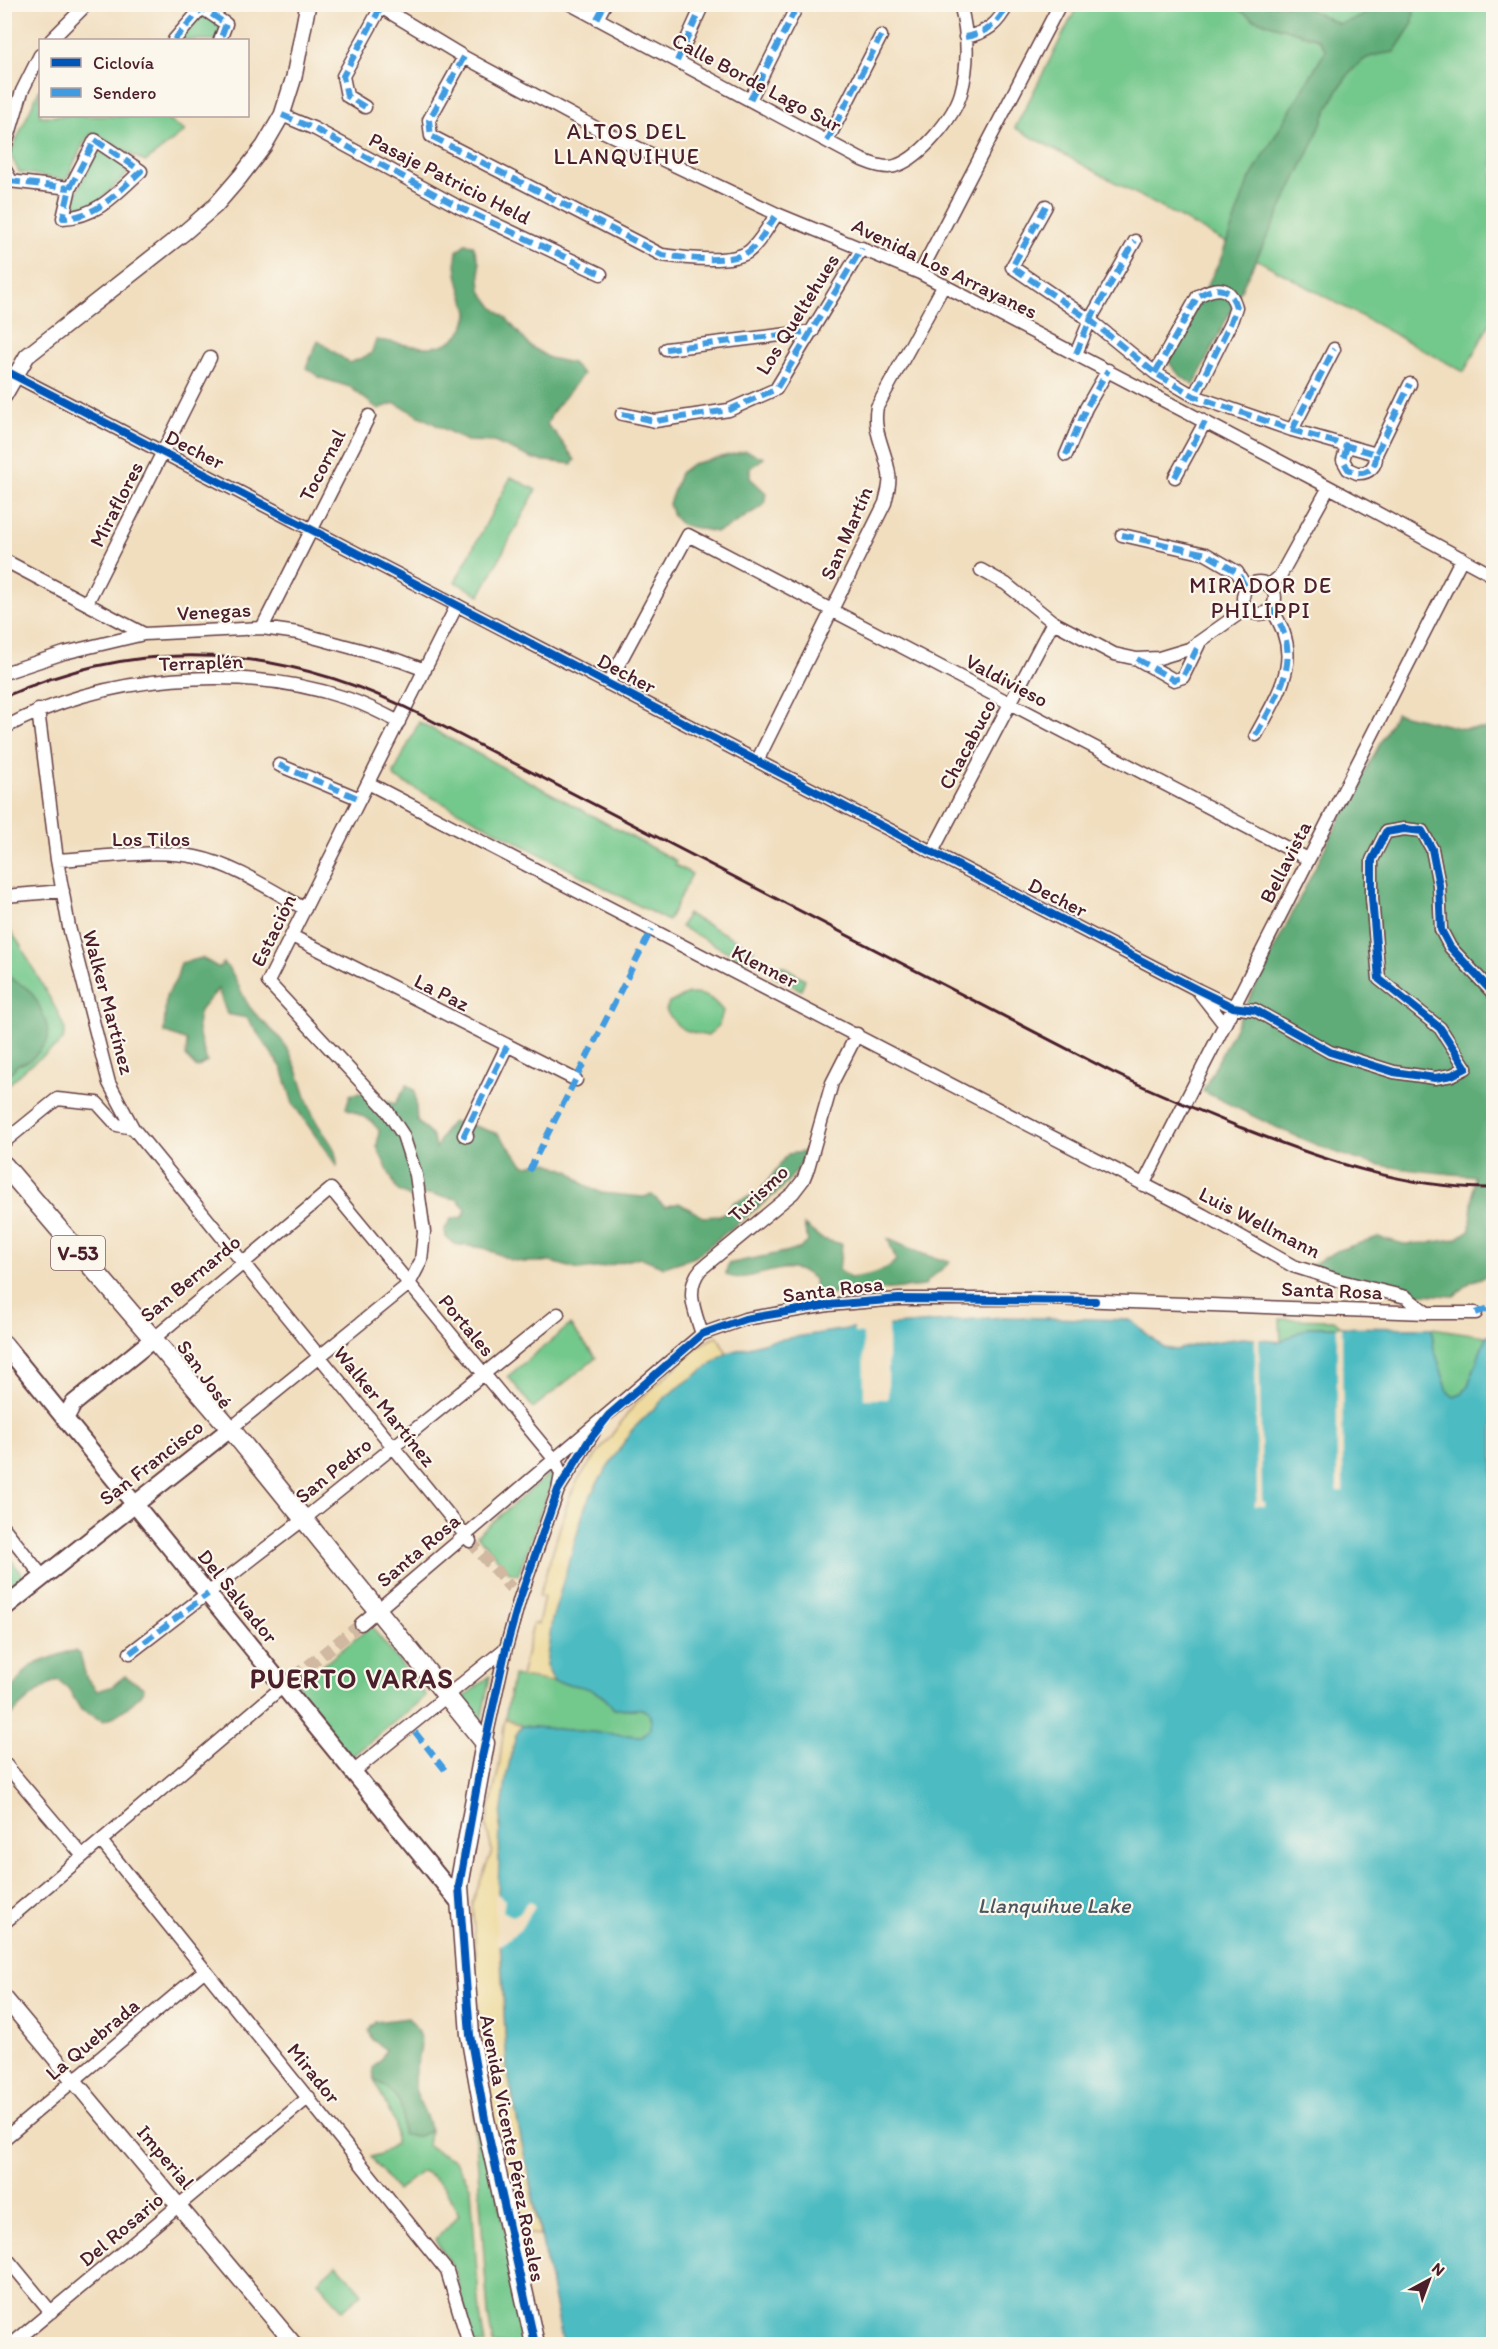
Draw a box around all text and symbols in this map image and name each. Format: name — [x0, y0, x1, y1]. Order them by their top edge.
street label: Calle Borde Lago Sur — [668, 27, 847, 138]
legend — [39, 39, 249, 117]
text: Ciclovía — [93, 52, 155, 74]
text: Sendero — [93, 82, 156, 104]
district label: ALTOS DEL LLANQUIHUE — [554, 118, 700, 170]
street label: Pasaje Patricio Held — [365, 126, 535, 230]
street label: Avenida Los Arrayanes — [848, 212, 1042, 324]
street label: Los Queltehues — [750, 249, 844, 379]
street label: Decher — [161, 424, 229, 475]
street label: Tocornal — [293, 425, 351, 505]
street label: Miraflores — [84, 457, 148, 551]
street label: San Martín — [814, 482, 878, 584]
district label: MIRADOR DE PHILIPPI — [1189, 572, 1333, 624]
street label: Venegas — [176, 597, 252, 625]
street label: Decher — [593, 647, 661, 699]
street label: Terraplén — [158, 648, 244, 676]
street label: Valdivieso — [961, 648, 1053, 712]
street label: Chacabuco — [933, 694, 1001, 794]
street label: Bellavista — [1254, 817, 1316, 907]
street label: Los Tilos — [112, 826, 190, 851]
street label: Decher — [1024, 872, 1092, 923]
street label: Estación — [245, 890, 301, 970]
street label: Walker Martínez — [78, 927, 140, 1077]
street label: Klenner — [728, 939, 803, 994]
street label: La Paz — [410, 968, 474, 1016]
street label: Turismo — [723, 1159, 793, 1227]
street label: Luis Wellmann — [1195, 1181, 1325, 1263]
street label: San Bernardo — [135, 1229, 245, 1327]
road number: V-53 — [51, 1236, 105, 1270]
street label: Santa Rosa — [781, 1270, 885, 1308]
street label: Santa Rosa — [1281, 1276, 1383, 1304]
street label: Portales — [434, 1289, 500, 1361]
street label: San José — [172, 1335, 238, 1413]
street label: Walker Martínez — [329, 1340, 442, 1472]
street label: San Francisco — [94, 1414, 208, 1510]
street label: San Pedro — [290, 1431, 376, 1509]
street label: Santa Rosa — [371, 1508, 465, 1592]
street label: Del Salvador — [193, 1544, 283, 1648]
district label: PUERTO VARAS — [250, 1662, 454, 1695]
water label: Llanquihue Lake — [977, 1892, 1132, 1919]
street label: La Quebrada — [40, 1993, 144, 2085]
street label: Avenida Vicente Pérez Rosales — [475, 2012, 551, 2284]
street label: Mirador — [282, 2038, 346, 2109]
street label: Imperial — [132, 2120, 200, 2194]
street label: Del Rosario — [74, 2186, 168, 2272]
north arrow — [1399, 2250, 1459, 2310]
text: N — [1428, 2258, 1449, 2280]

